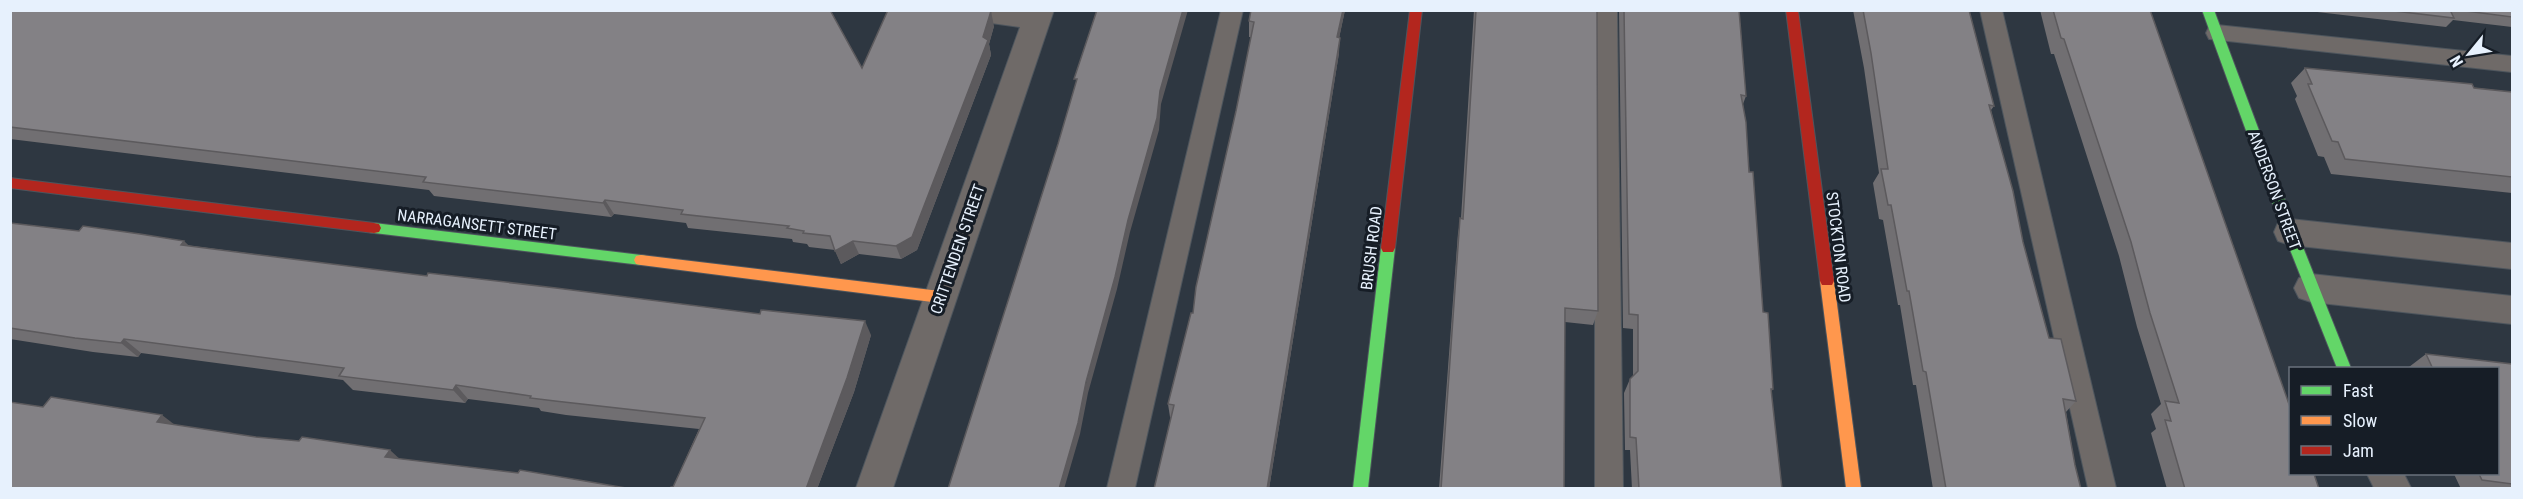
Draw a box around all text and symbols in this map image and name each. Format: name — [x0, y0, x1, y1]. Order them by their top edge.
north arrow — [2439, 24, 2499, 84]
text: N — [2446, 52, 2467, 70]
street label: ANDERSON STREET — [2244, 128, 2305, 252]
street label: CRITTENDEN STREET — [926, 182, 989, 317]
street label: STOCKTON ROAD — [1822, 191, 1855, 304]
street label: NARRAGANSETT STREET — [396, 205, 558, 244]
street label: BRUSH ROAD — [1357, 205, 1386, 291]
legend — [2289, 367, 2499, 475]
text: Fast — [2343, 380, 2374, 401]
text: Slow — [2343, 410, 2378, 431]
text: Jam — [2343, 440, 2374, 461]

